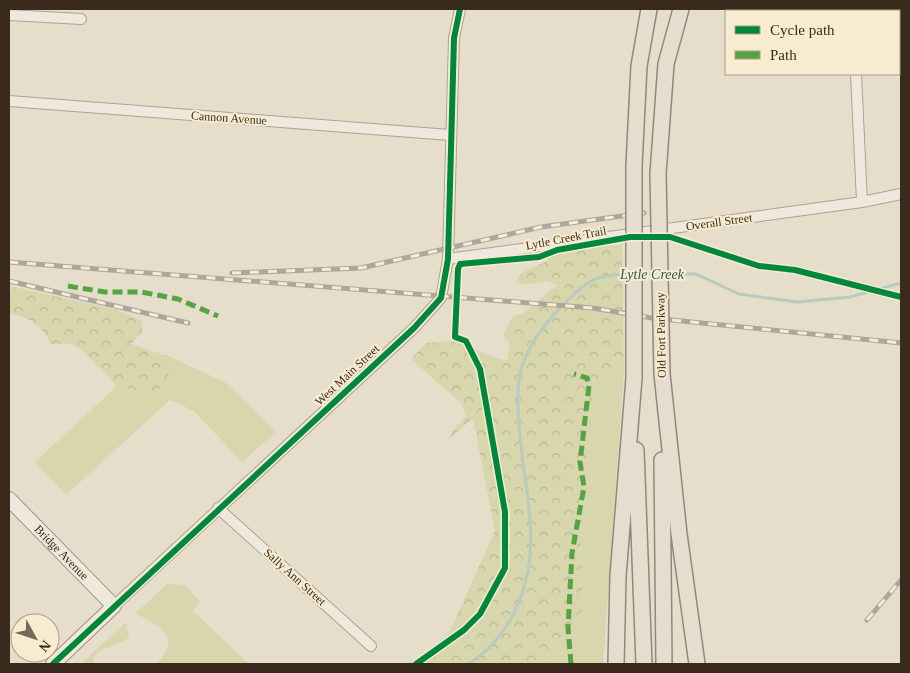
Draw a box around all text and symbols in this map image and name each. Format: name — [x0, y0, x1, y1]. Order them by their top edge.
legend — [725, 10, 900, 75]
text: Cycle path — [770, 22, 835, 38]
text: Path — [770, 47, 797, 63]
street label: Cannon Avenue — [191, 108, 267, 128]
street label: Overall Street — [685, 210, 754, 234]
street label: Lytle Creek Trail — [524, 223, 608, 253]
water label: Lytle Creek — [619, 267, 685, 282]
street label: Old Fort Parkway — [653, 292, 669, 378]
street label: West Main Street — [312, 341, 383, 408]
street label: Bridge Avenue — [32, 522, 92, 583]
street label: Sally Ann Street — [261, 545, 329, 609]
north arrow — [10, 613, 60, 663]
text: N — [36, 637, 54, 655]

